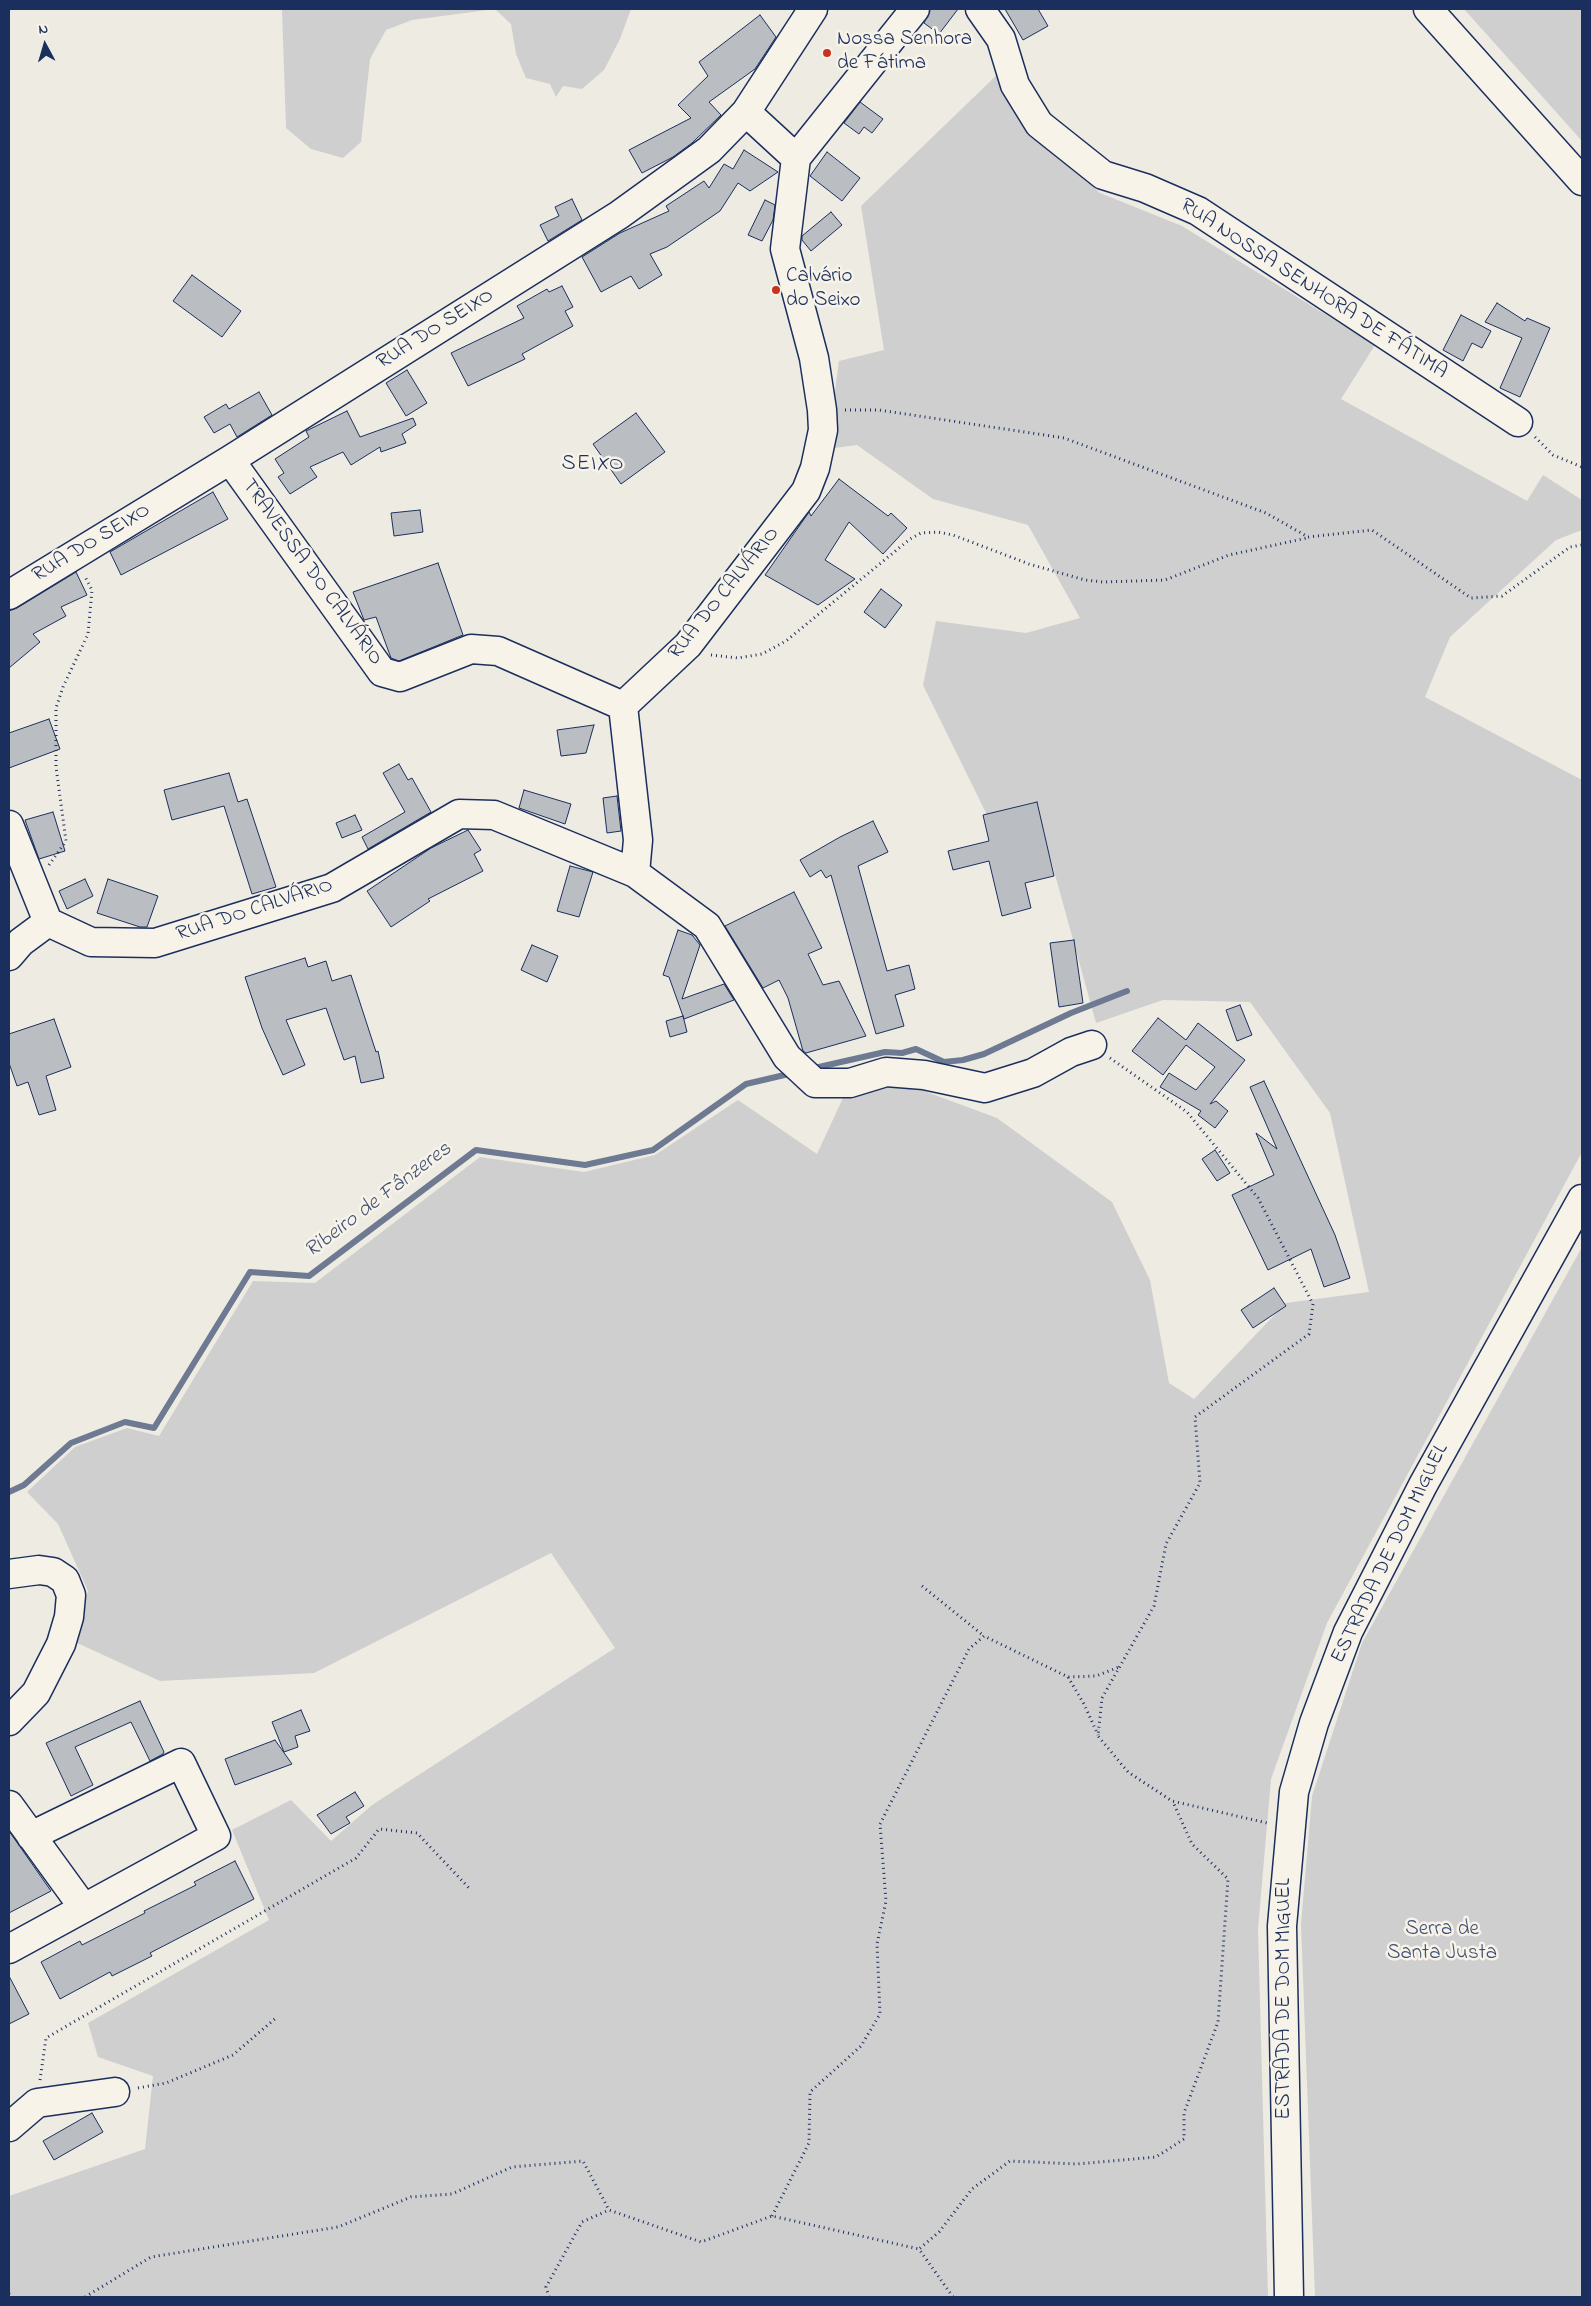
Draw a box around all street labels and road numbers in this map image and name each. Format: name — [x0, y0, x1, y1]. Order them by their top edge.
street label: RUA NOSSA SENHORA DE FÁTIMA — [1175, 194, 1451, 386]
street label: RUA DO SEIXO — [373, 284, 499, 376]
street label: TRAVESSA DO CALVÁRIO — [235, 475, 387, 671]
street label: RUA DO SEIXO — [29, 499, 155, 589]
street label: RUA DO CALVÁRIO — [664, 523, 786, 665]
street label: RUA DO CALVÁRIO — [174, 874, 336, 948]
street label: ESTRADA DE DOM MIGUEL — [1327, 1440, 1455, 1668]
street label: ESTRADA DE DOM MIGUEL — [1273, 1878, 1299, 2120]

